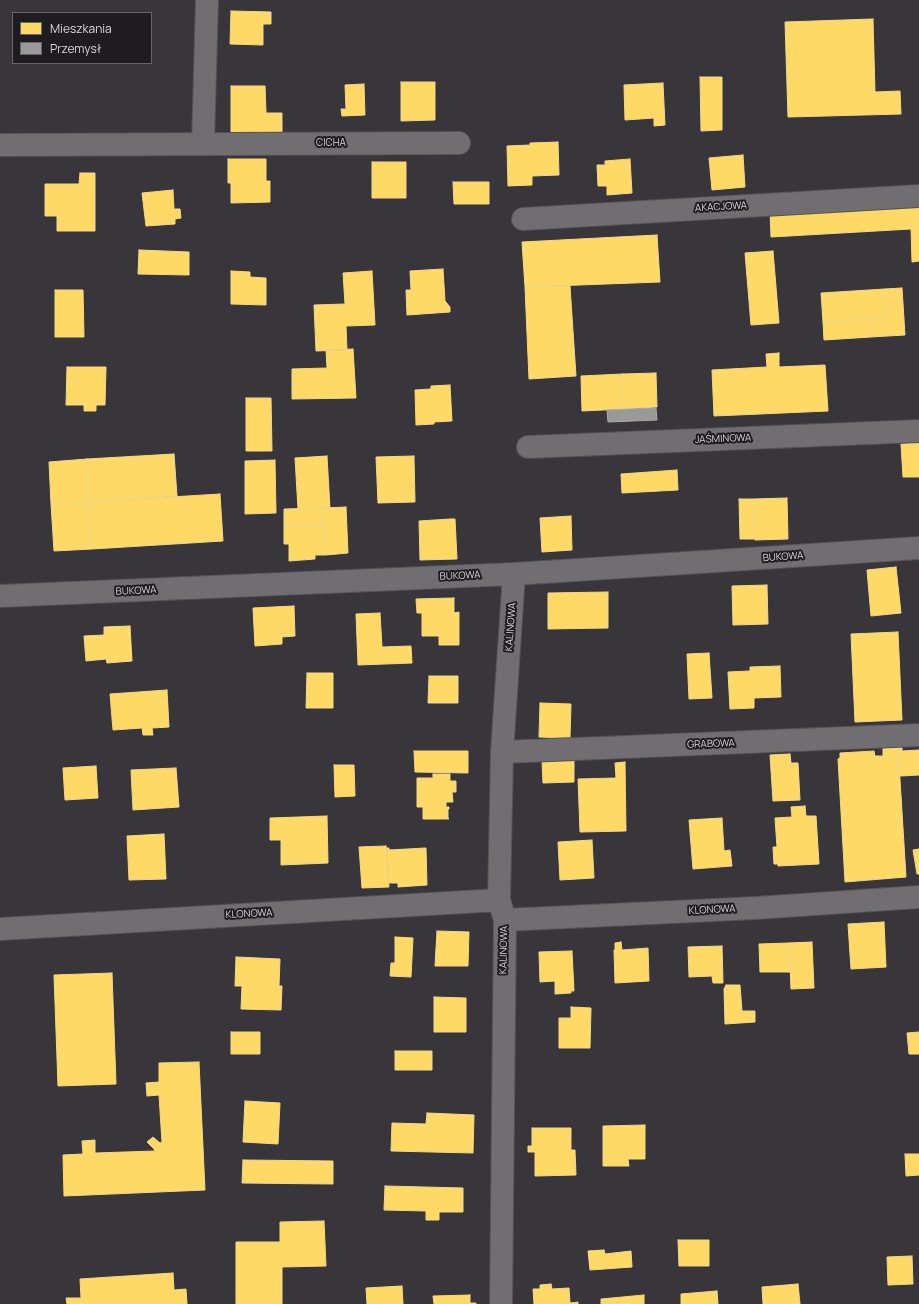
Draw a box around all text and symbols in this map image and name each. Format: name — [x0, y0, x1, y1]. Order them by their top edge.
legend — [12, 12, 152, 64]
text: Mieszkania — [50, 20, 112, 37]
text: Przemysł — [50, 40, 101, 57]
street label: CICHA — [316, 137, 346, 149]
street label: AKACJOWA — [695, 200, 747, 214]
street label: JAŚMINOWA — [695, 432, 751, 446]
street label: BUKOWA — [762, 550, 804, 564]
street label: BUKOWA — [439, 569, 481, 583]
street label: BUKOWA — [115, 584, 157, 598]
street label: KALINOWA — [503, 602, 519, 652]
street label: GRABOWA — [687, 737, 735, 751]
street label: KLONOWA — [688, 903, 736, 917]
street label: KLONOWA — [225, 907, 273, 921]
street label: KALINOWA — [498, 926, 510, 974]

